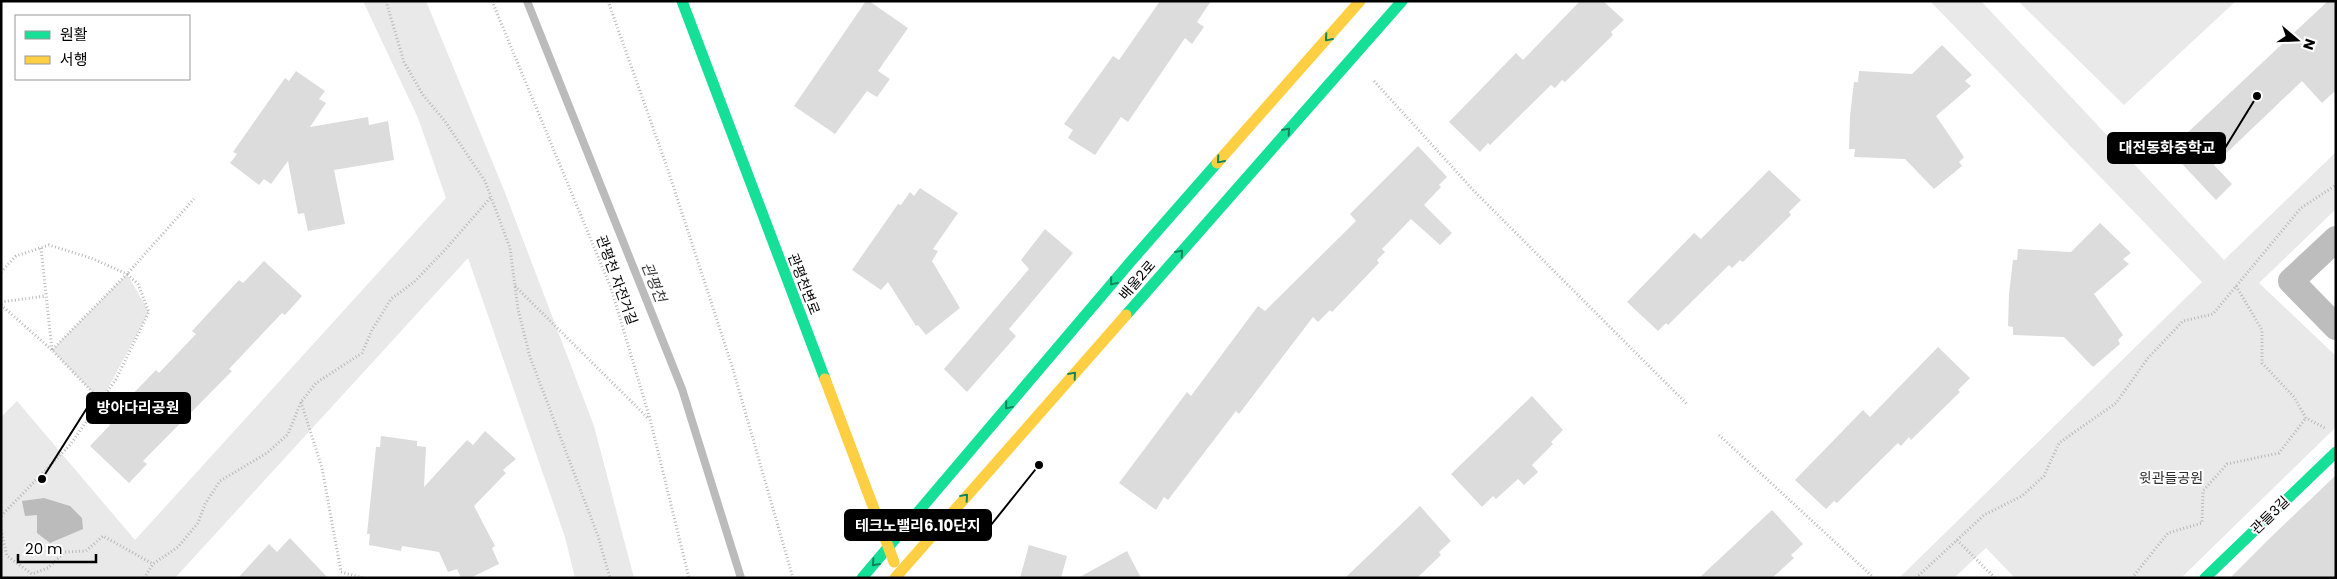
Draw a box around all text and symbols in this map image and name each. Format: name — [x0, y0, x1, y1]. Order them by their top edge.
legend — [15, 15, 190, 80]
north arrow — [2272, 15, 2322, 65]
text: 원활 — [60, 24, 88, 45]
one-way arrow — [1325, 32, 1334, 41]
text: N — [2298, 36, 2320, 52]
text: 서행 — [60, 49, 88, 70]
one-way arrow — [1282, 128, 1291, 137]
callout: 대전동화중학교 — [2108, 133, 2225, 163]
text: 대전동화중학교 — [2119, 137, 2215, 158]
one-way arrow — [1217, 154, 1226, 163]
street label: 관평천 자전거길 — [592, 232, 642, 328]
street label: 관평천변로 — [783, 250, 825, 318]
one-way arrow — [1174, 250, 1183, 259]
street label: 배울2로 — [1114, 256, 1160, 304]
water label: 관평천 — [637, 259, 672, 307]
one-way arrow — [1111, 276, 1119, 285]
one-way arrow — [1067, 372, 1076, 381]
callout: 방아다리공원 — [87, 393, 190, 423]
text: 방아다리공원 — [97, 397, 179, 418]
one-way arrow — [1005, 401, 1014, 410]
park label: 윗관들공원 — [2139, 468, 2203, 488]
street label: 관들3길 — [2246, 492, 2294, 538]
one-way arrow — [960, 494, 969, 503]
callout: 테크노밸리6.10단지 — [845, 510, 991, 540]
text: 테크노밸리6.10단지 — [855, 515, 981, 536]
scale bar — [18, 532, 95, 564]
text: 20 m — [25, 538, 63, 559]
one-way arrow — [872, 558, 881, 567]

